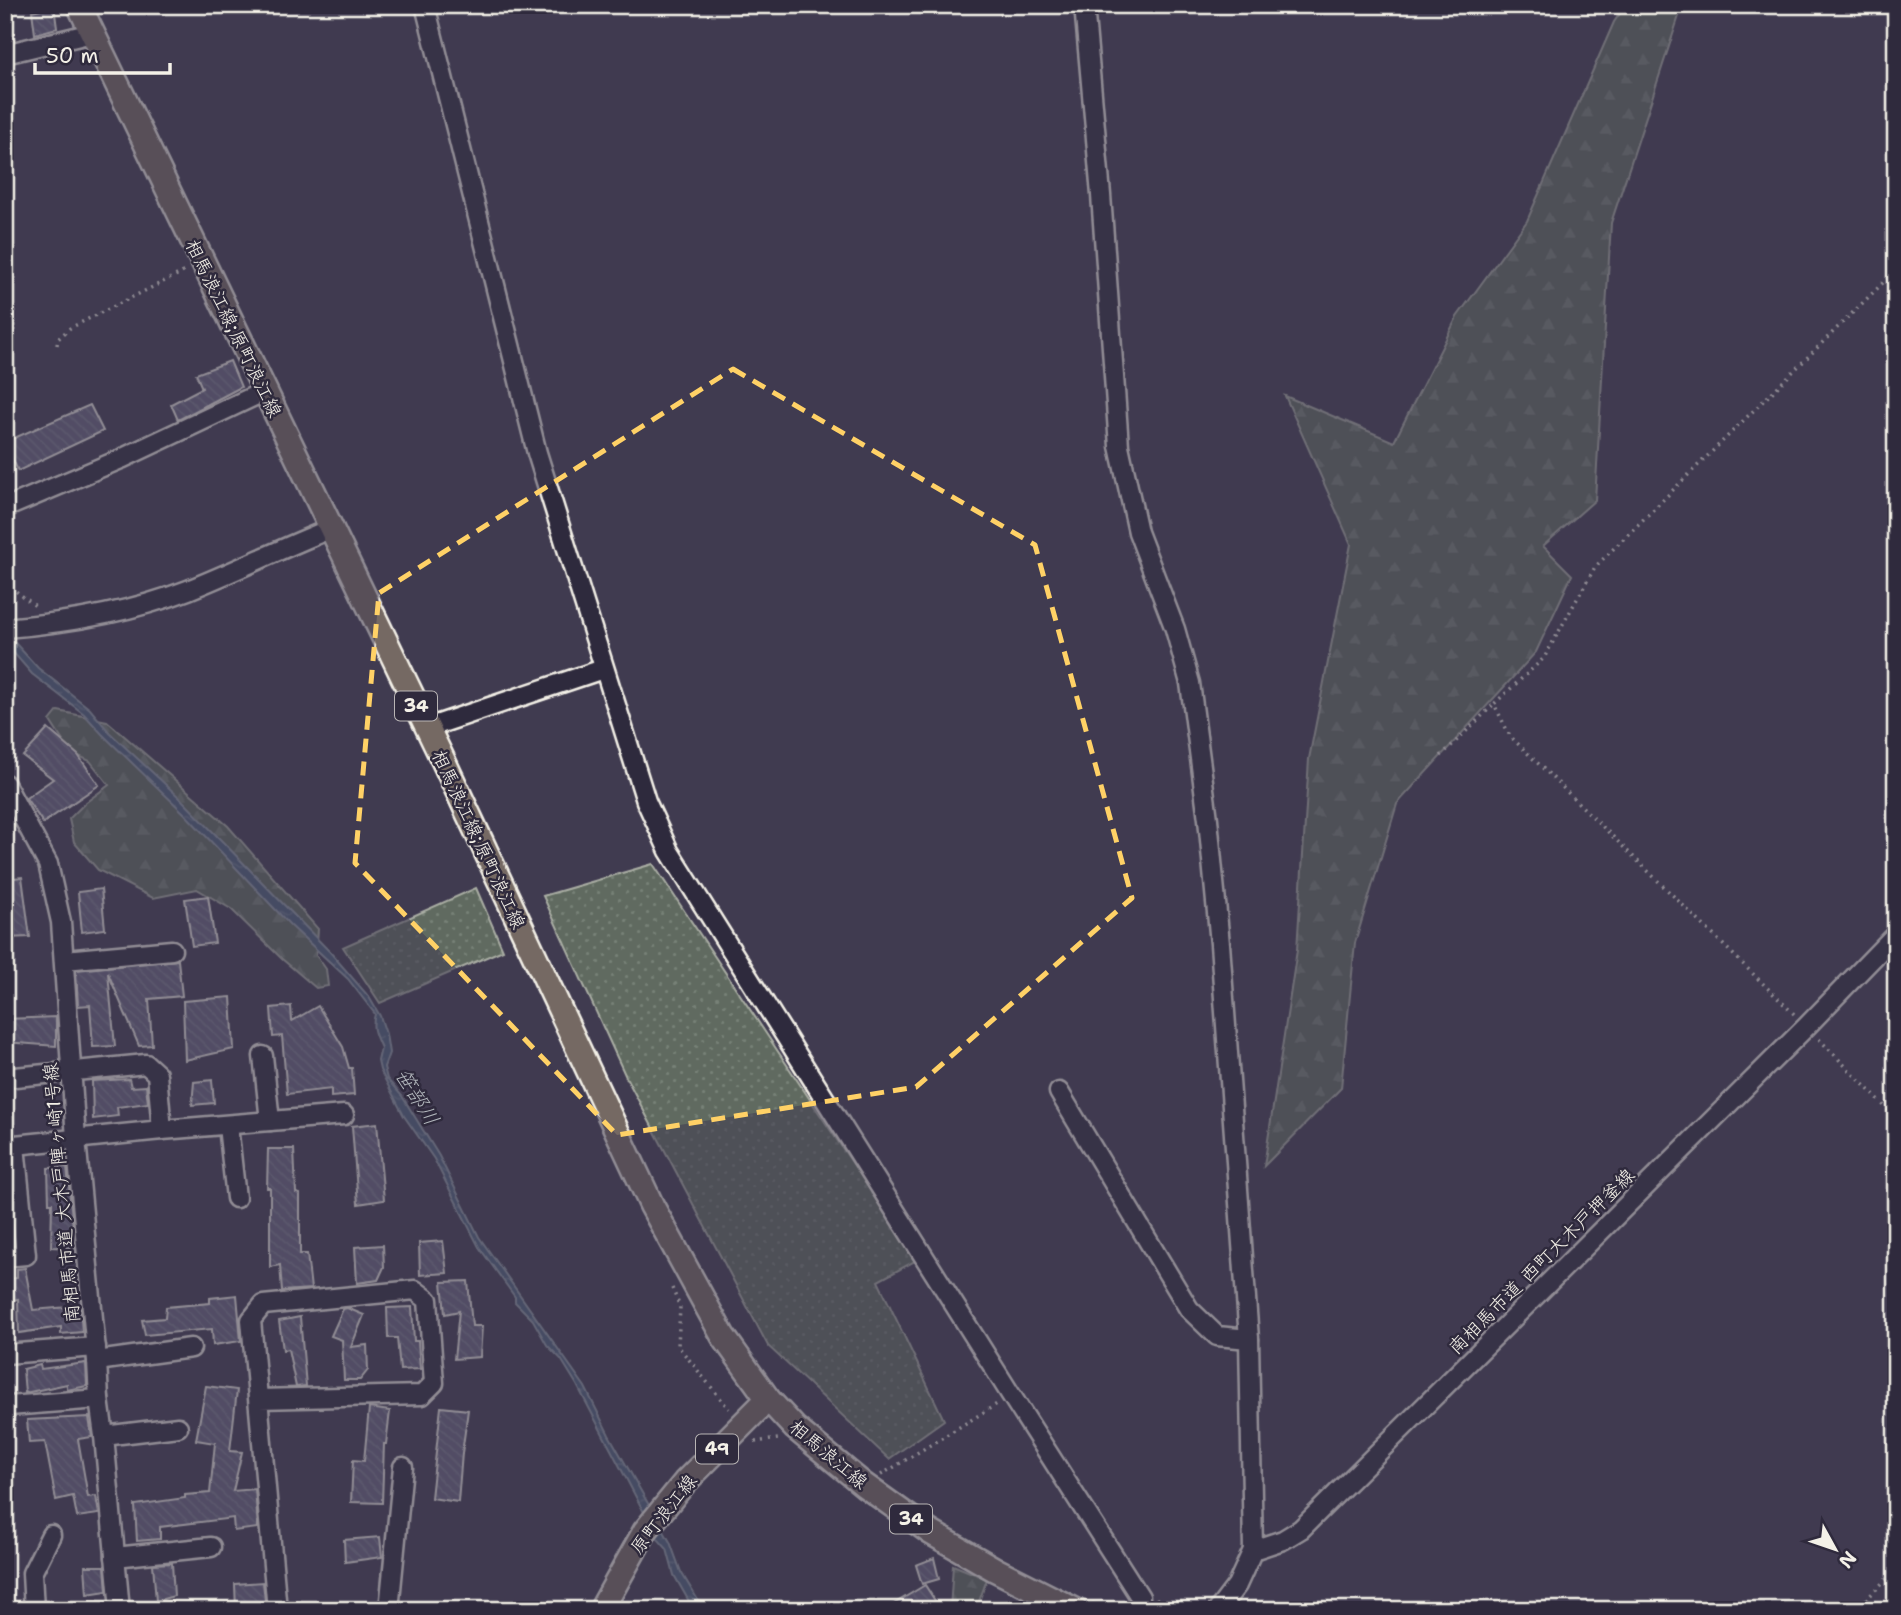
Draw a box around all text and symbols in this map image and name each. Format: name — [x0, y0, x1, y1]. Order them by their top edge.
scale bar — [35, 32, 170, 76]
text: 50 m — [46, 42, 99, 70]
street label: 相馬浪江線;原町浪江線 — [180, 235, 288, 421]
road number: 34 — [395, 692, 437, 720]
street label: 相馬浪江線;原町浪江線 — [426, 745, 531, 933]
street label: 南相馬市道 大木戸陣ヶ崎1号線 — [38, 1062, 85, 1324]
water label: 笹部川 — [388, 1063, 446, 1131]
street label: 南相馬市道 西町大木戸押釜線 — [1443, 1163, 1640, 1360]
street label: 相馬浪江線 — [784, 1414, 873, 1494]
road number: 49 — [696, 1434, 738, 1464]
street label: 原町浪江線 — [624, 1469, 702, 1559]
road number: 34 — [890, 1504, 932, 1534]
north arrow — [1800, 1514, 1870, 1584]
text: N — [1833, 1546, 1862, 1573]

